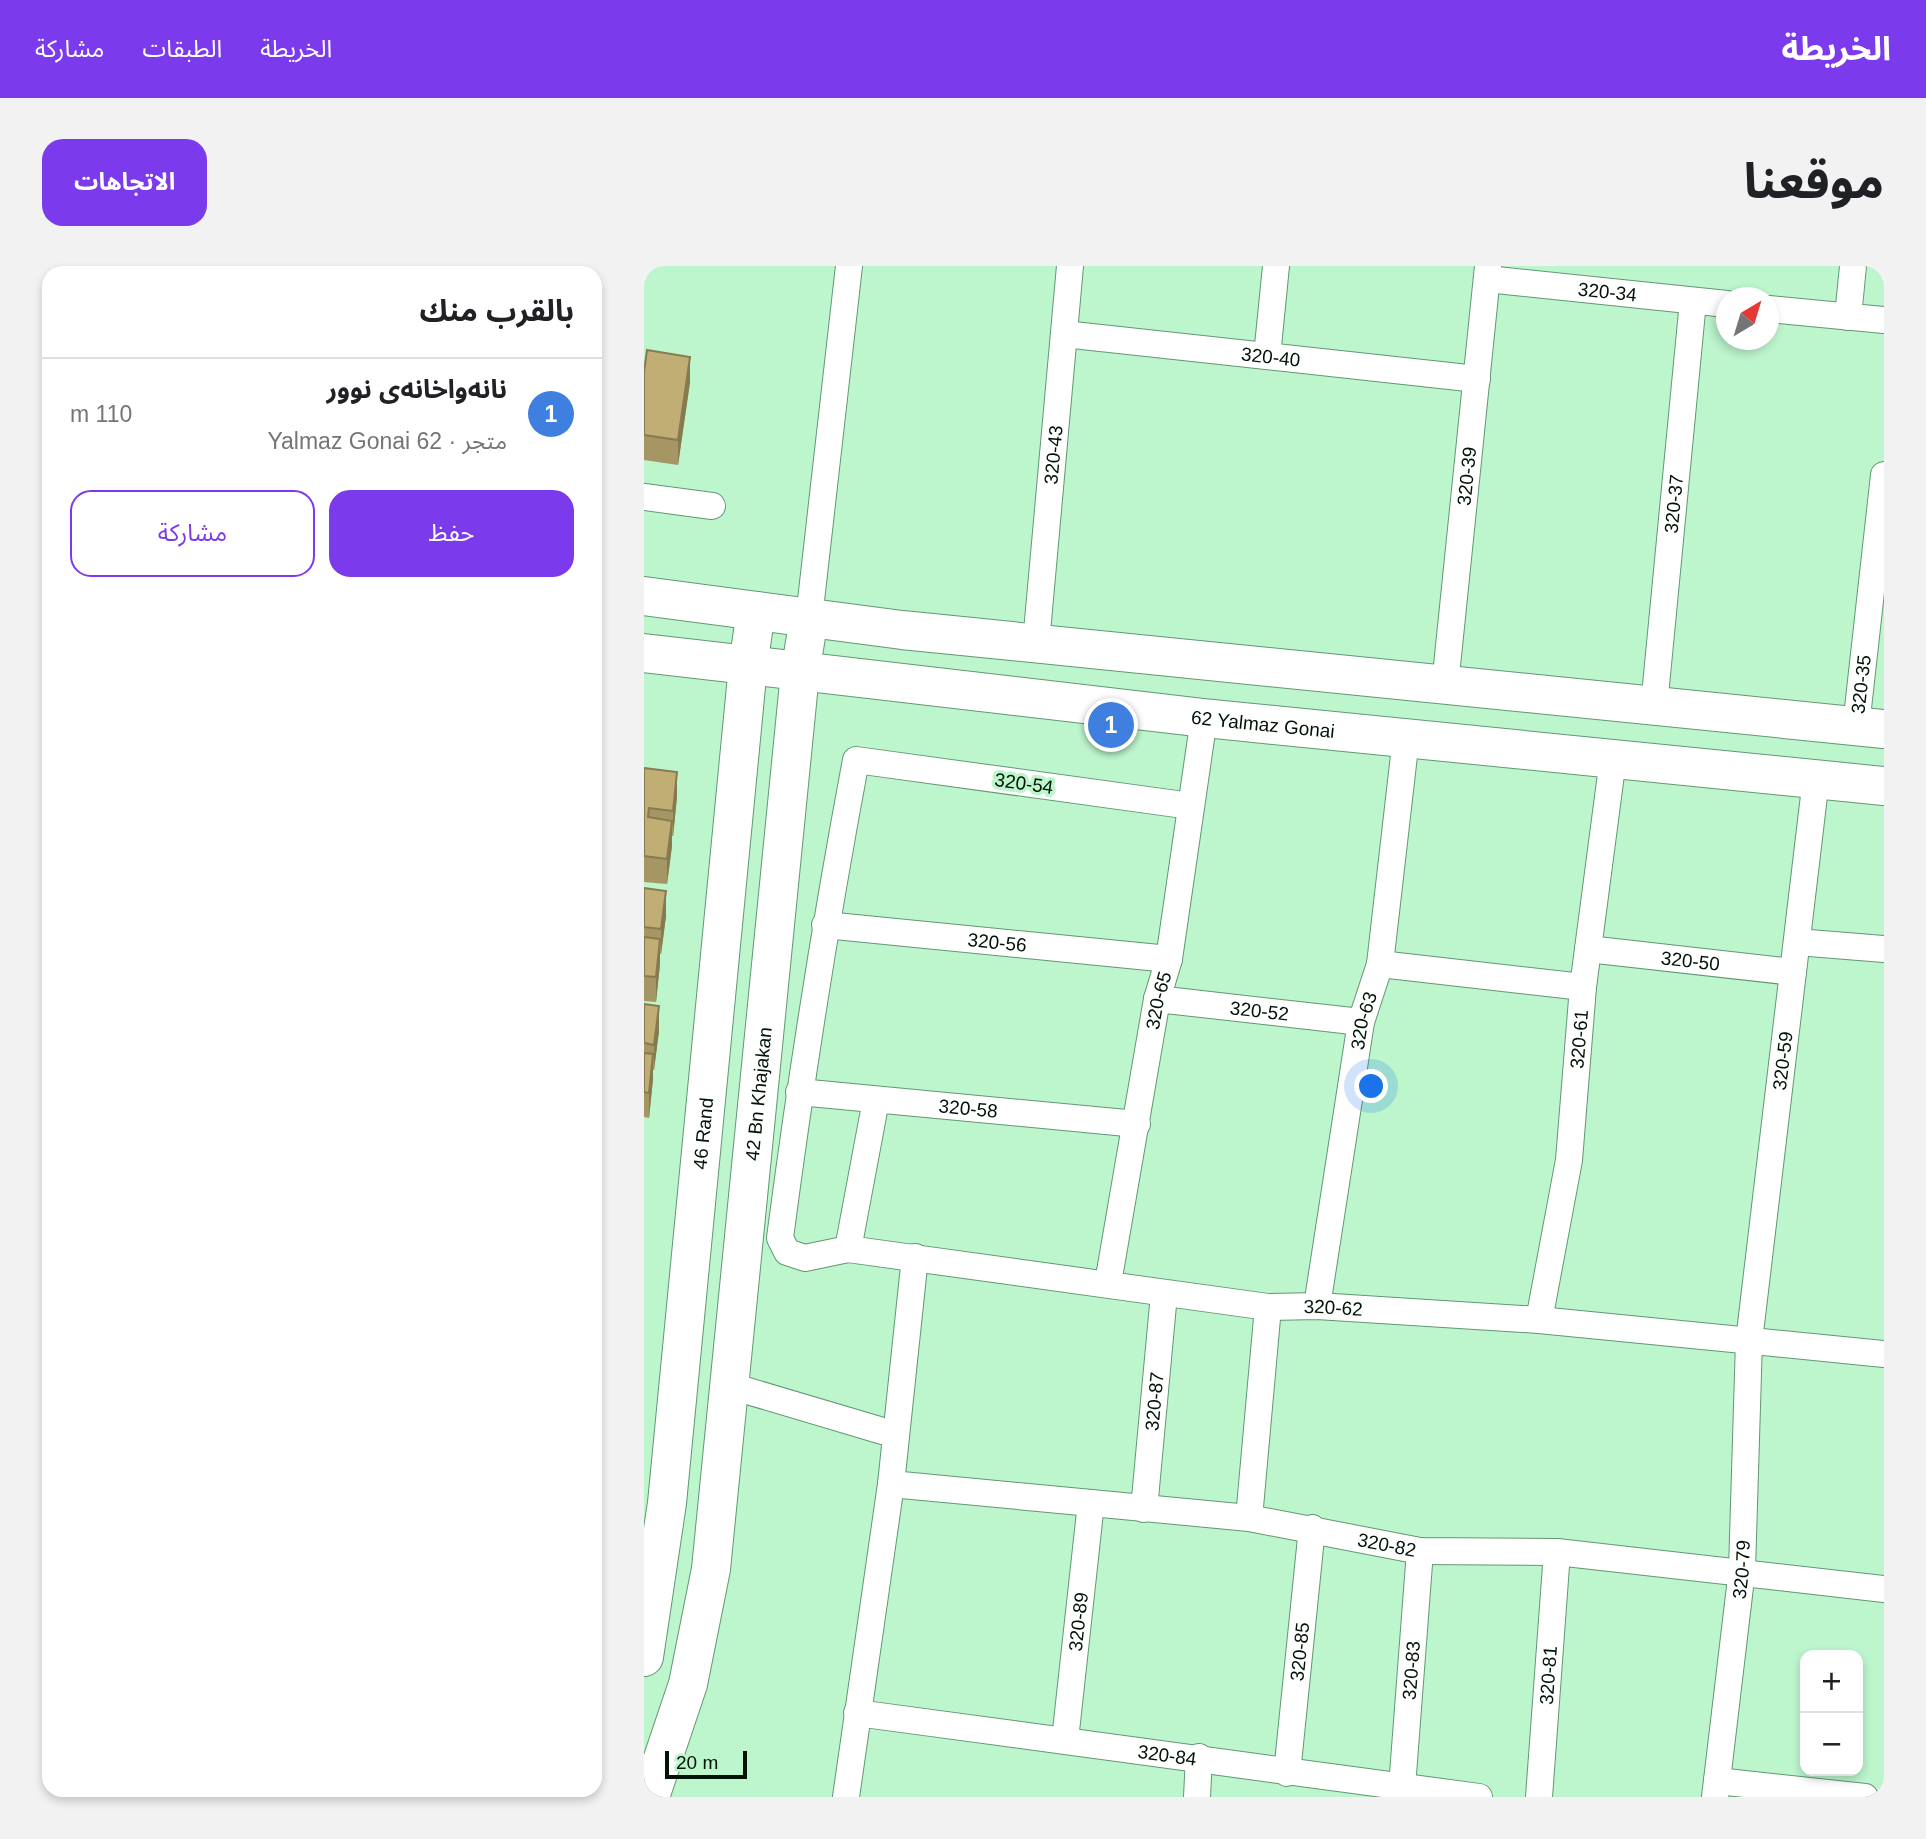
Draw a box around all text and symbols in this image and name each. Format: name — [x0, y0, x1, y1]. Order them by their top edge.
text: الخريطة — [1781, 30, 1891, 67]
text: مشاركة — [35, 35, 104, 62]
text: الطبقات — [142, 35, 222, 62]
text: الخريطة — [260, 35, 332, 62]
button: الاتجاهات — [42, 139, 207, 226]
text: موقعنا — [1744, 154, 1884, 208]
street label: 320-34 — [1577, 279, 1638, 306]
north arrow — [1716, 287, 1779, 350]
text: بالقرب منك — [419, 294, 574, 327]
street label: 320-40 — [1240, 343, 1301, 371]
text: نانەواخانەی نوور — [326, 374, 507, 404]
text: 110 m — [70, 401, 132, 427]
text: 1 — [545, 401, 557, 427]
street label: 320-43 — [1040, 424, 1067, 485]
text: متجر · 62 Yalmaz Gonai — [267, 428, 507, 454]
street label: 320-39 — [1453, 446, 1480, 507]
street label: 320-37 — [1661, 474, 1687, 534]
button: مشاركة — [70, 490, 315, 577]
button: حفظ — [329, 490, 574, 577]
street label: 320-35 — [1847, 654, 1875, 715]
pin: 1 — [1088, 699, 1134, 751]
street label: 62 Yalmaz Gonai — [1190, 707, 1336, 742]
street label: 320-54 — [993, 769, 1055, 798]
street label: 320-56 — [967, 929, 1028, 956]
street label: 320-50 — [1660, 947, 1721, 975]
street label: 320-65 — [1142, 969, 1176, 1031]
street label: 320-63 — [1347, 989, 1381, 1051]
street label: 320-52 — [1229, 997, 1290, 1025]
street label: 320-61 — [1566, 1009, 1592, 1070]
street label: 42 Bn Khajakan — [742, 1026, 776, 1162]
street label: 320-59 — [1769, 1030, 1797, 1091]
your location — [1354, 1069, 1388, 1103]
street label: 320-58 — [938, 1095, 999, 1122]
street label: 46 Rand — [689, 1097, 717, 1170]
street label: 320-62 — [1303, 1296, 1363, 1320]
street label: 320-87 — [1141, 1371, 1168, 1432]
street label: 320-82 — [1356, 1529, 1418, 1561]
street label: 320-79 — [1729, 1540, 1754, 1600]
street label: 320-89 — [1065, 1591, 1092, 1652]
street label: 320-85 — [1286, 1621, 1313, 1682]
street label: 320-83 — [1399, 1640, 1424, 1701]
street label: 320-81 — [1536, 1645, 1561, 1706]
map controls — [1800, 1650, 1863, 1776]
button: + — [1800, 1650, 1863, 1713]
button: − — [1800, 1713, 1863, 1776]
street label: 320-84 — [1136, 1741, 1198, 1770]
scale bar — [665, 1748, 747, 1780]
text: 20 m — [676, 1752, 718, 1773]

